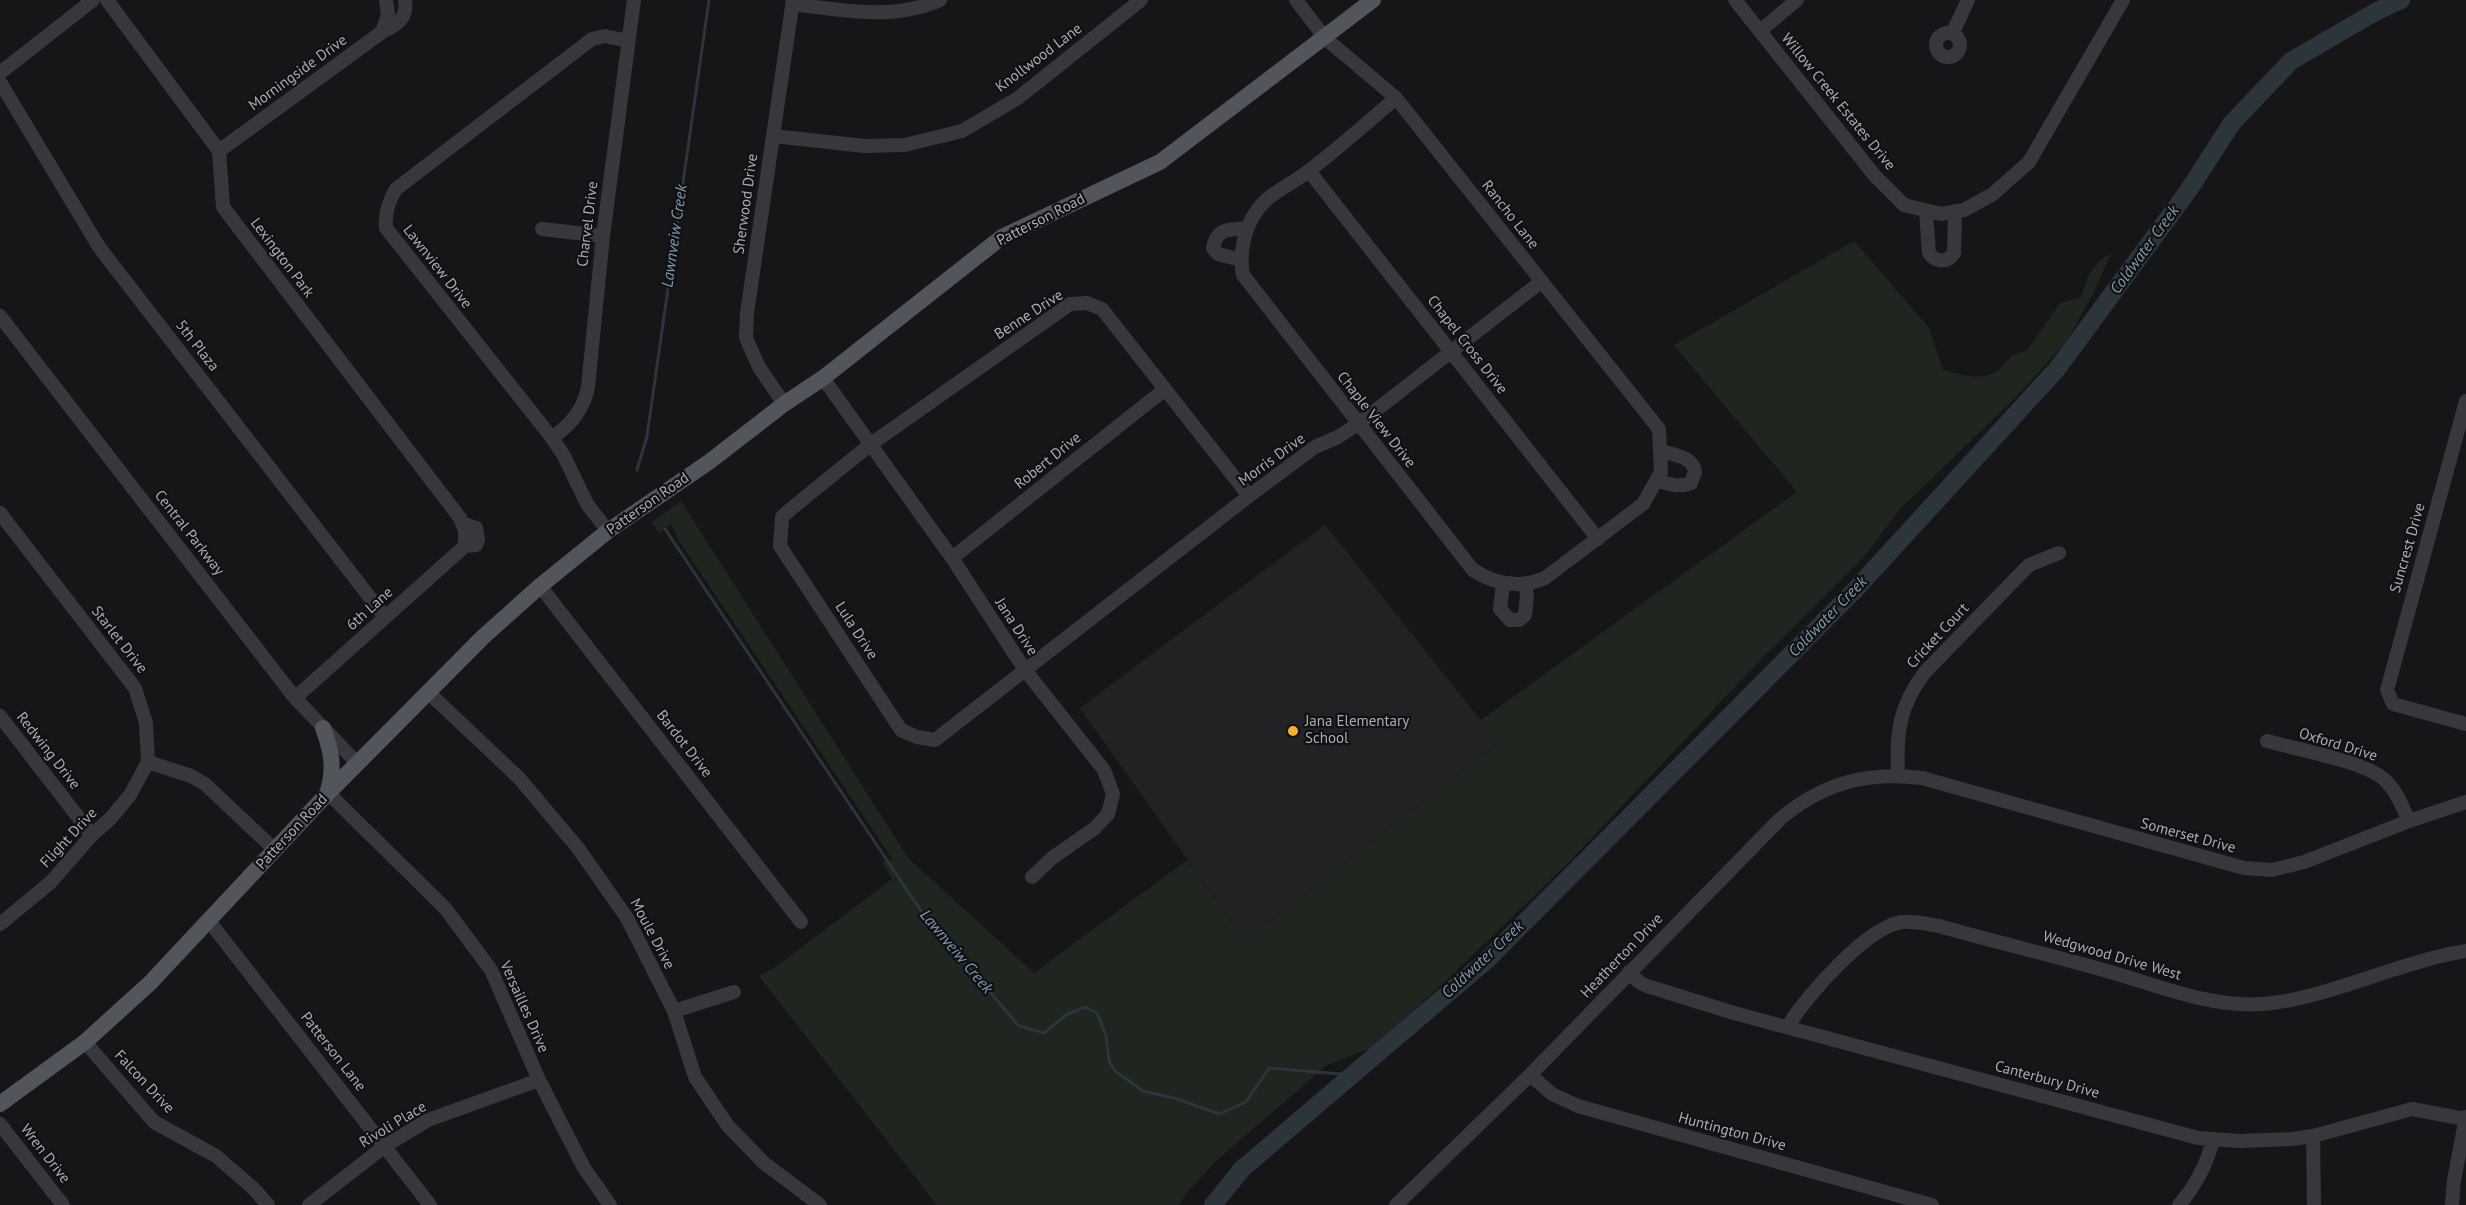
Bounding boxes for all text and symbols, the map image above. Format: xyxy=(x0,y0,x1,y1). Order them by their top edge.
street label: Knollwood Lane xyxy=(992,20,1086,96)
street label: Willow Creek Estates Drive xyxy=(1777,30,1899,174)
street label: Morningside Drive xyxy=(245,31,351,115)
street label: Sherwood Drive xyxy=(730,152,762,256)
street label: Rancho Lane xyxy=(1478,177,1542,253)
street label: Charvel Drive xyxy=(574,180,602,268)
water label: Lawnveiw Creek xyxy=(658,183,692,289)
street label: Patterson Road xyxy=(994,190,1088,250)
water label: Coldwater Creek xyxy=(2106,202,2184,298)
street label: Lexington Park xyxy=(246,215,318,301)
street label: Lawnview Drive xyxy=(399,221,475,313)
street label: Benne Drive xyxy=(991,286,1067,344)
street label: Chapel Cross Drive xyxy=(1423,292,1511,398)
street label: 5th Plaza xyxy=(171,317,223,375)
street label: Chaple View Drive xyxy=(1333,368,1419,472)
street label: Robert Drive xyxy=(1011,429,1085,493)
street label: Morris Drive xyxy=(1235,430,1309,490)
street label: Patterson Road xyxy=(603,469,693,539)
street label: Central Parkway xyxy=(150,487,228,579)
street label: Suncrest Drive xyxy=(2387,501,2429,595)
water label: Coldwater Creek xyxy=(1785,573,1871,661)
street label: 6th Lane xyxy=(343,584,397,634)
street label: Jana Drive xyxy=(991,595,1041,659)
street label: Lula Drive xyxy=(831,599,881,663)
street label: Cricket Court xyxy=(1903,600,1973,672)
street label: Starlet Drive xyxy=(87,603,151,677)
street label: Bardot Drive xyxy=(652,707,716,781)
street label: Redwing Drive xyxy=(12,709,84,793)
place label: Jana Elementary School xyxy=(1305,713,1409,748)
marker: Jana Elementary School xyxy=(1286,724,1300,738)
street label: Oxford Drive xyxy=(2297,725,2379,765)
street label: Patterson Road xyxy=(253,791,331,873)
street label: Flight Drive xyxy=(37,804,101,872)
street label: Somerset Drive xyxy=(2139,815,2237,857)
street label: Moule Drive xyxy=(626,896,678,972)
water label: Lawnveiw Creek xyxy=(915,906,997,998)
street label: Heatherton Drive xyxy=(1577,910,1667,1002)
water label: Coldwater Creek xyxy=(1438,917,1528,1003)
street label: Wedgwood Drive West xyxy=(2041,928,2183,984)
street label: Versailles Drive xyxy=(496,958,552,1056)
street label: Patterson Lane xyxy=(297,1009,369,1095)
street label: Falcon Drive xyxy=(110,1047,178,1117)
street label: Canterbury Drive xyxy=(1993,1057,2101,1103)
street label: Rivoli Place xyxy=(356,1098,430,1152)
street label: Huntington Drive xyxy=(1676,1109,1788,1155)
street label: Wren Drive xyxy=(16,1121,74,1187)

